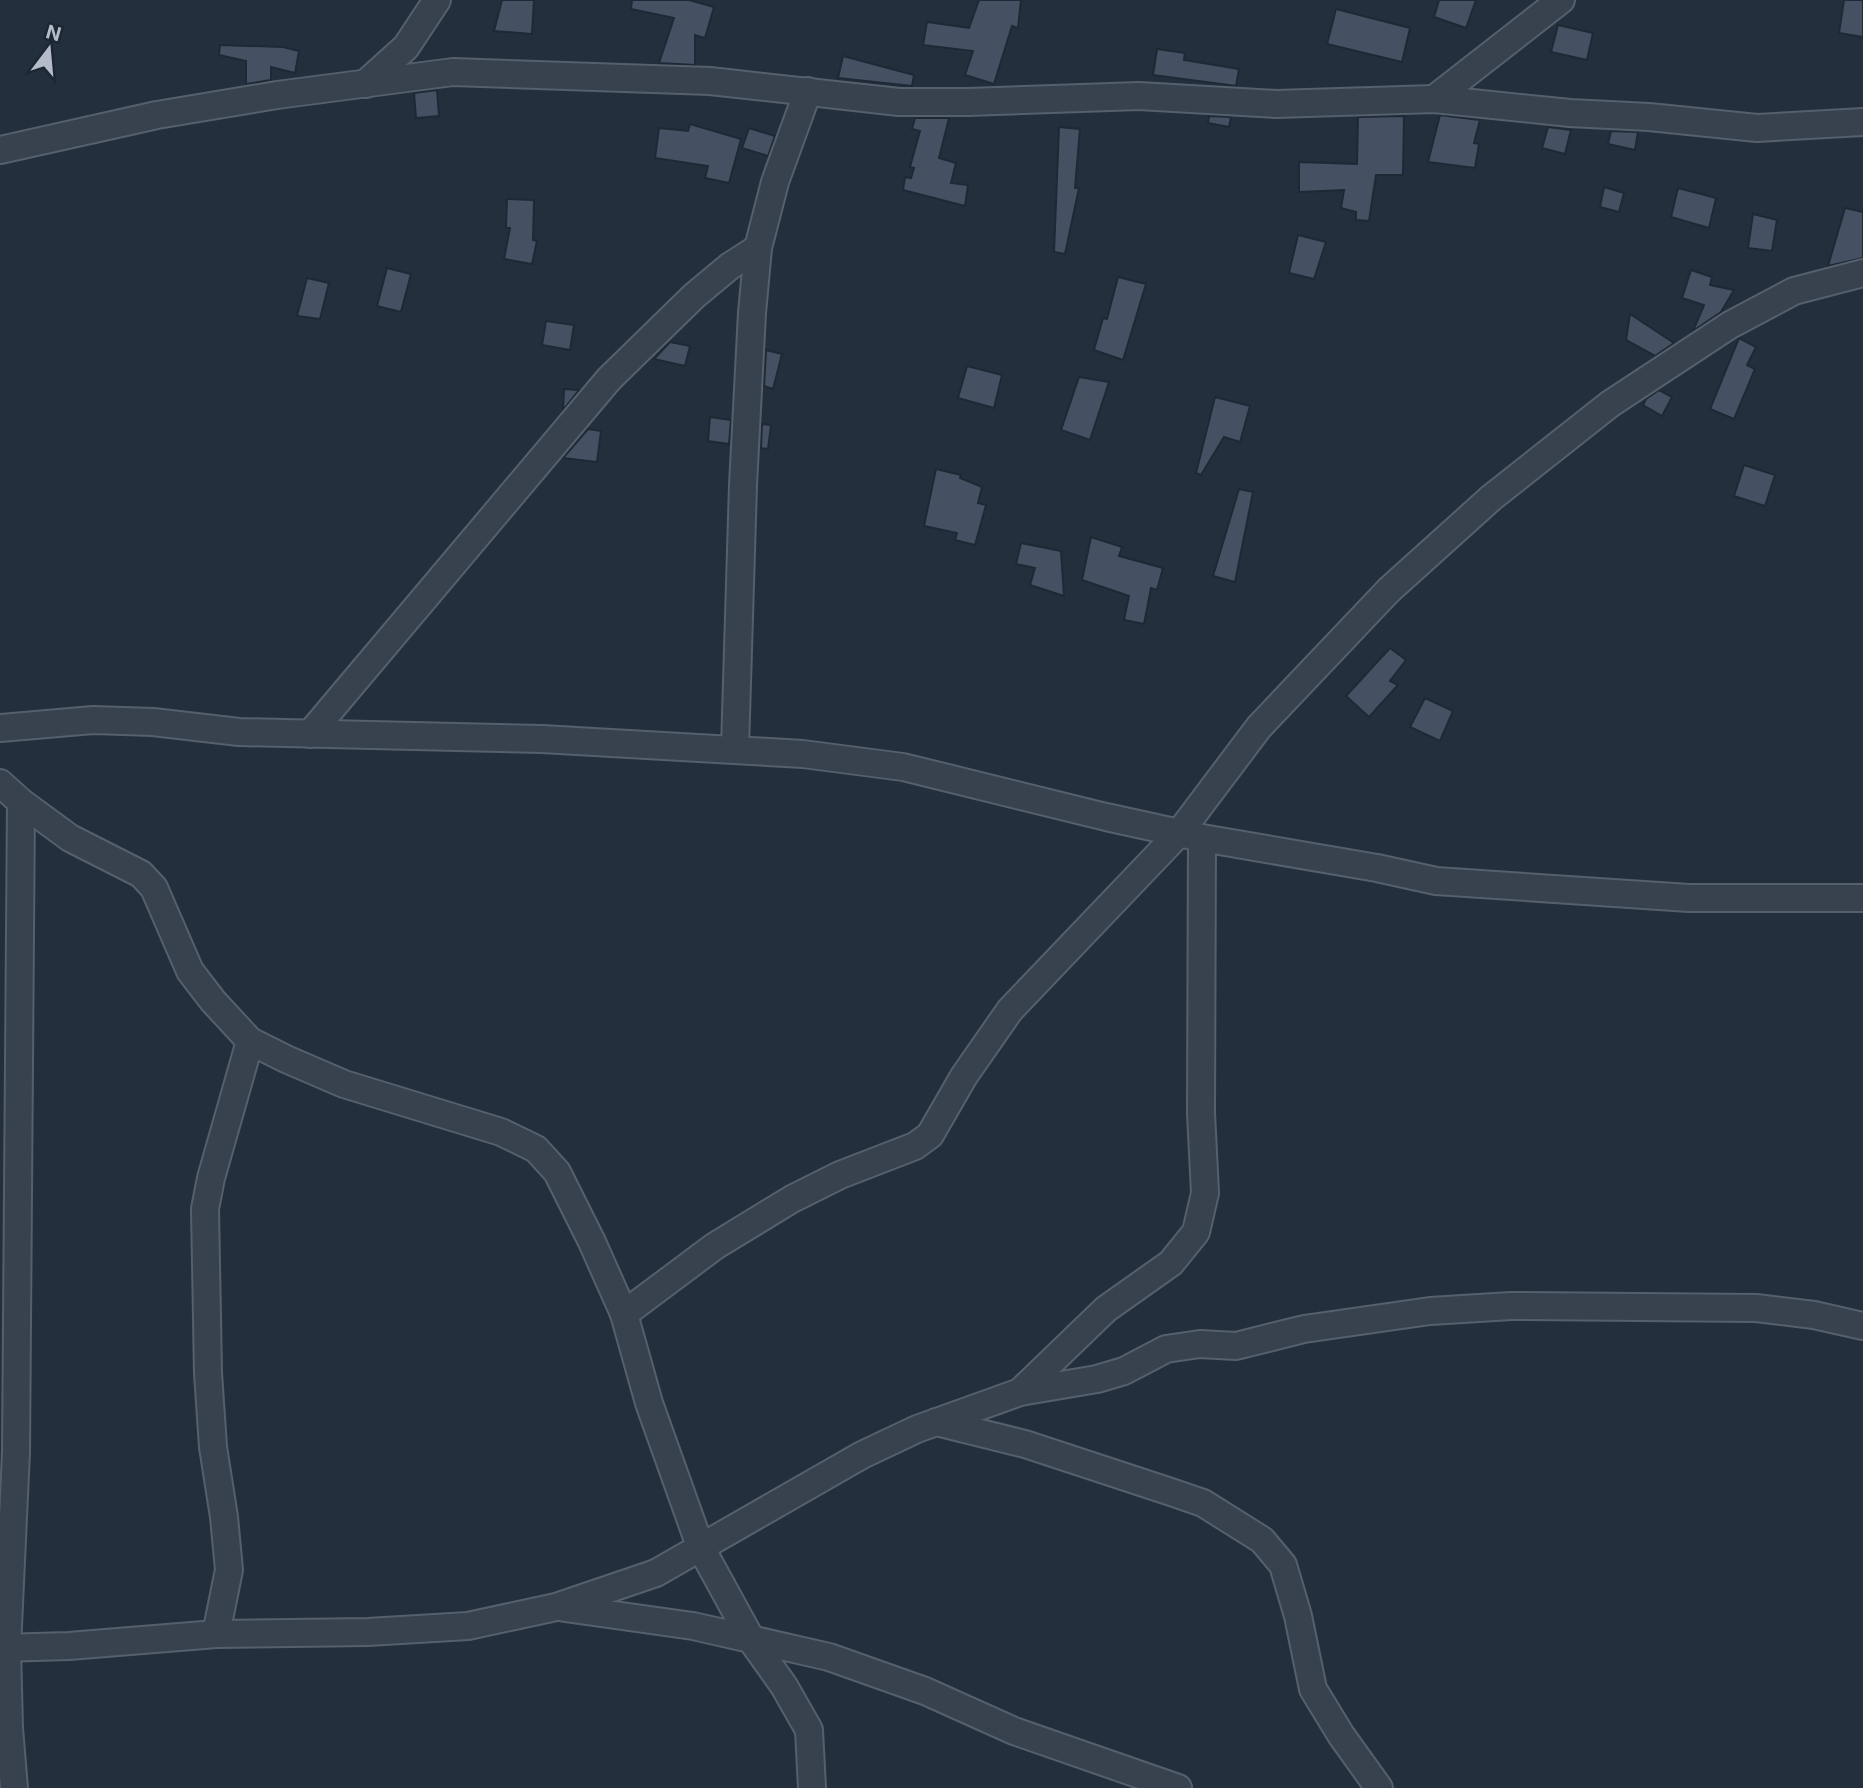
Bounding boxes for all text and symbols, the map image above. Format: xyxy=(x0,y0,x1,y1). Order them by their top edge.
north arrow xyxy=(14,14,84,84)
text: N xyxy=(43,20,64,46)

